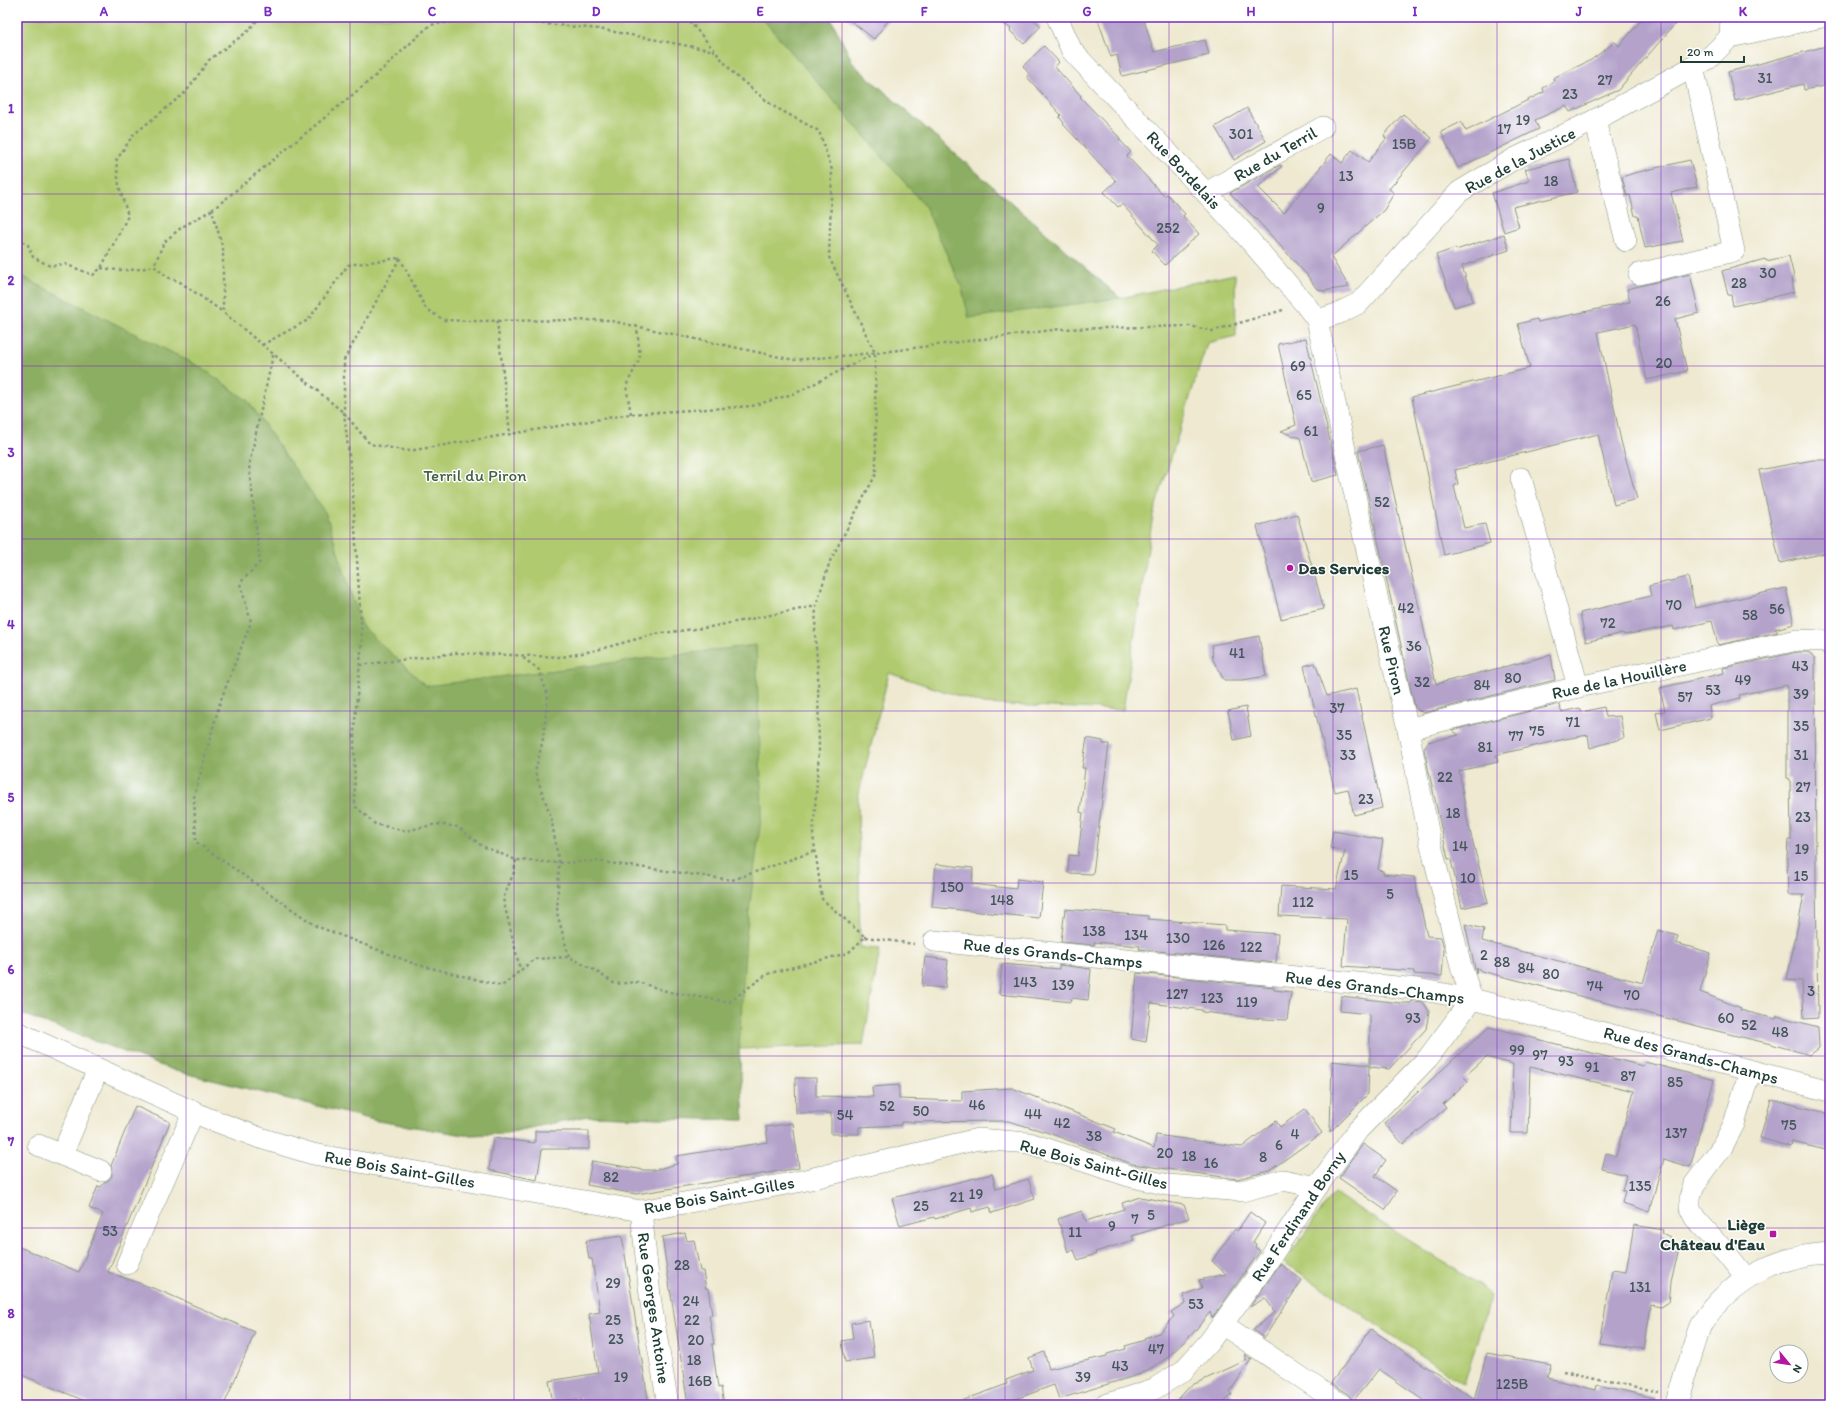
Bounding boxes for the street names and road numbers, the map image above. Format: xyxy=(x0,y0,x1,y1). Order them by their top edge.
street label: Rue du Terril xyxy=(1230,122,1320,186)
street label: Rue de la Justice xyxy=(1461,122,1579,198)
street label: Rue Bordelais xyxy=(1143,127,1225,213)
street label: Rue Piron xyxy=(1374,624,1410,696)
street label: Rue de la Houillère xyxy=(1550,655,1688,703)
street label: Rue des Grands-Champs xyxy=(962,934,1144,972)
street label: Rue des Grands-Champs xyxy=(1284,966,1466,1008)
street label: Rue des Grands-Champs xyxy=(1601,1022,1781,1088)
street label: Rue Bois Saint-Gilles xyxy=(1018,1135,1170,1193)
street label: Rue Bois Saint-Gilles xyxy=(323,1146,477,1192)
street label: Rue Ferdinand Borny xyxy=(1247,1147,1349,1285)
street label: Rue Bois Saint-Gilles xyxy=(642,1172,796,1218)
street label: Rue Georges Antoine xyxy=(633,1231,675,1385)

